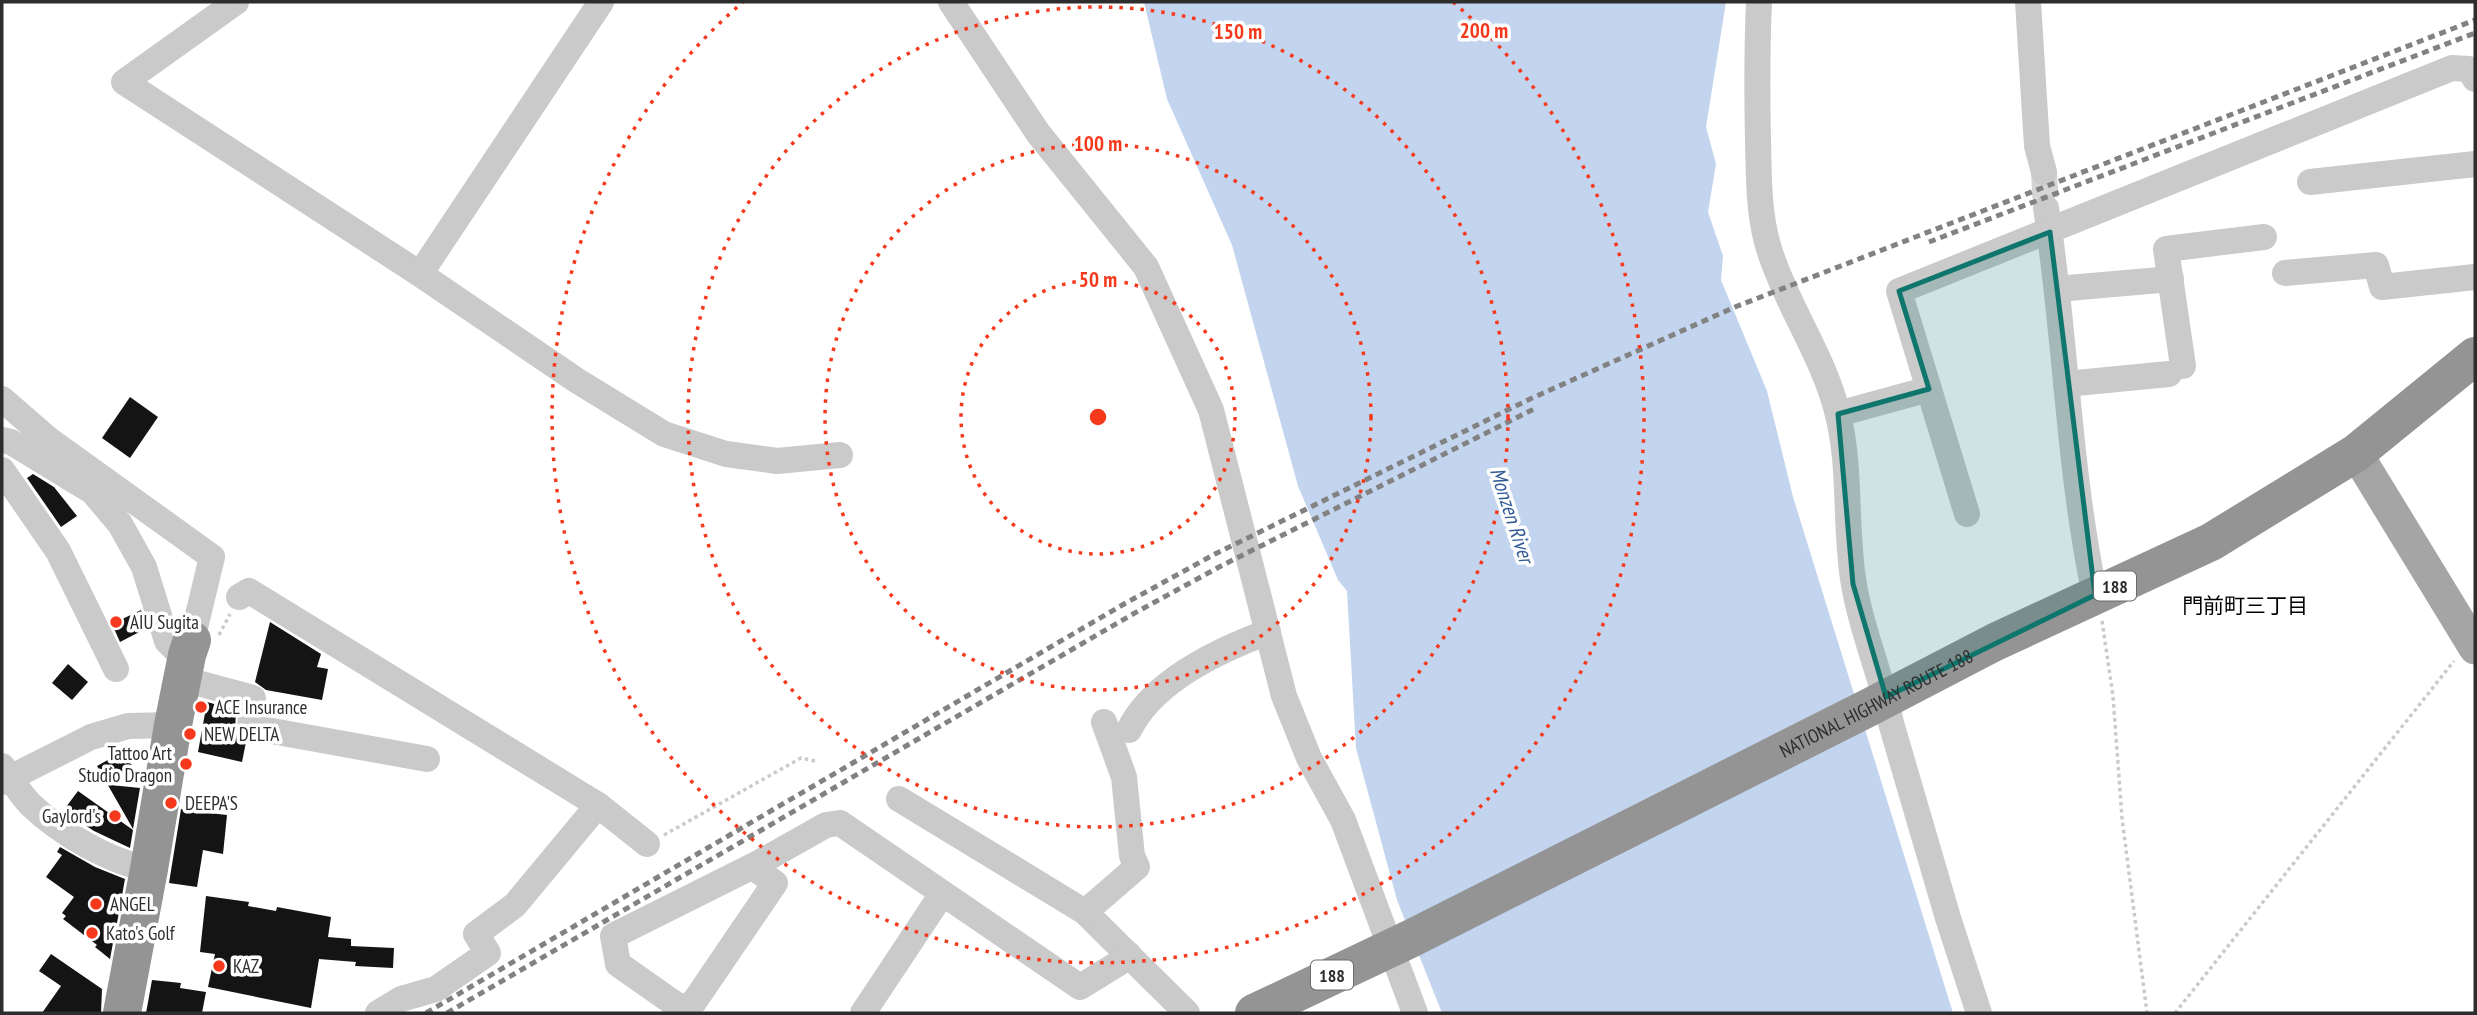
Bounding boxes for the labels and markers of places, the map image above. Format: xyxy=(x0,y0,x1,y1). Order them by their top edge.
centre of rings xyxy=(1086,405,1110,429)
place label: AIU Sugita xyxy=(130,610,199,634)
marker: AIU Sugita xyxy=(108,614,124,630)
place label: ACE Insurance xyxy=(215,695,307,719)
marker: ACE Insurance xyxy=(193,699,209,715)
place label: NEW DELTA xyxy=(204,722,279,746)
marker: NEW DELTA xyxy=(182,726,198,742)
place label: Tattoo Art Studio Dragon xyxy=(78,741,173,787)
marker: Tattoo Art Studio Dragon xyxy=(178,756,194,772)
place label: DEEPA'S xyxy=(185,791,238,815)
marker: DEEPA'S xyxy=(163,795,179,811)
place label: Gaylord's xyxy=(42,804,101,828)
marker: Gaylord's xyxy=(107,808,123,824)
place label: ANGEL xyxy=(110,892,155,916)
marker: ANGEL xyxy=(88,896,104,912)
place label: Kato's Golf xyxy=(106,921,176,945)
marker: Kato's Golf xyxy=(84,925,100,941)
place label: KAZ xyxy=(233,954,259,978)
marker: KAZ xyxy=(211,958,227,974)

